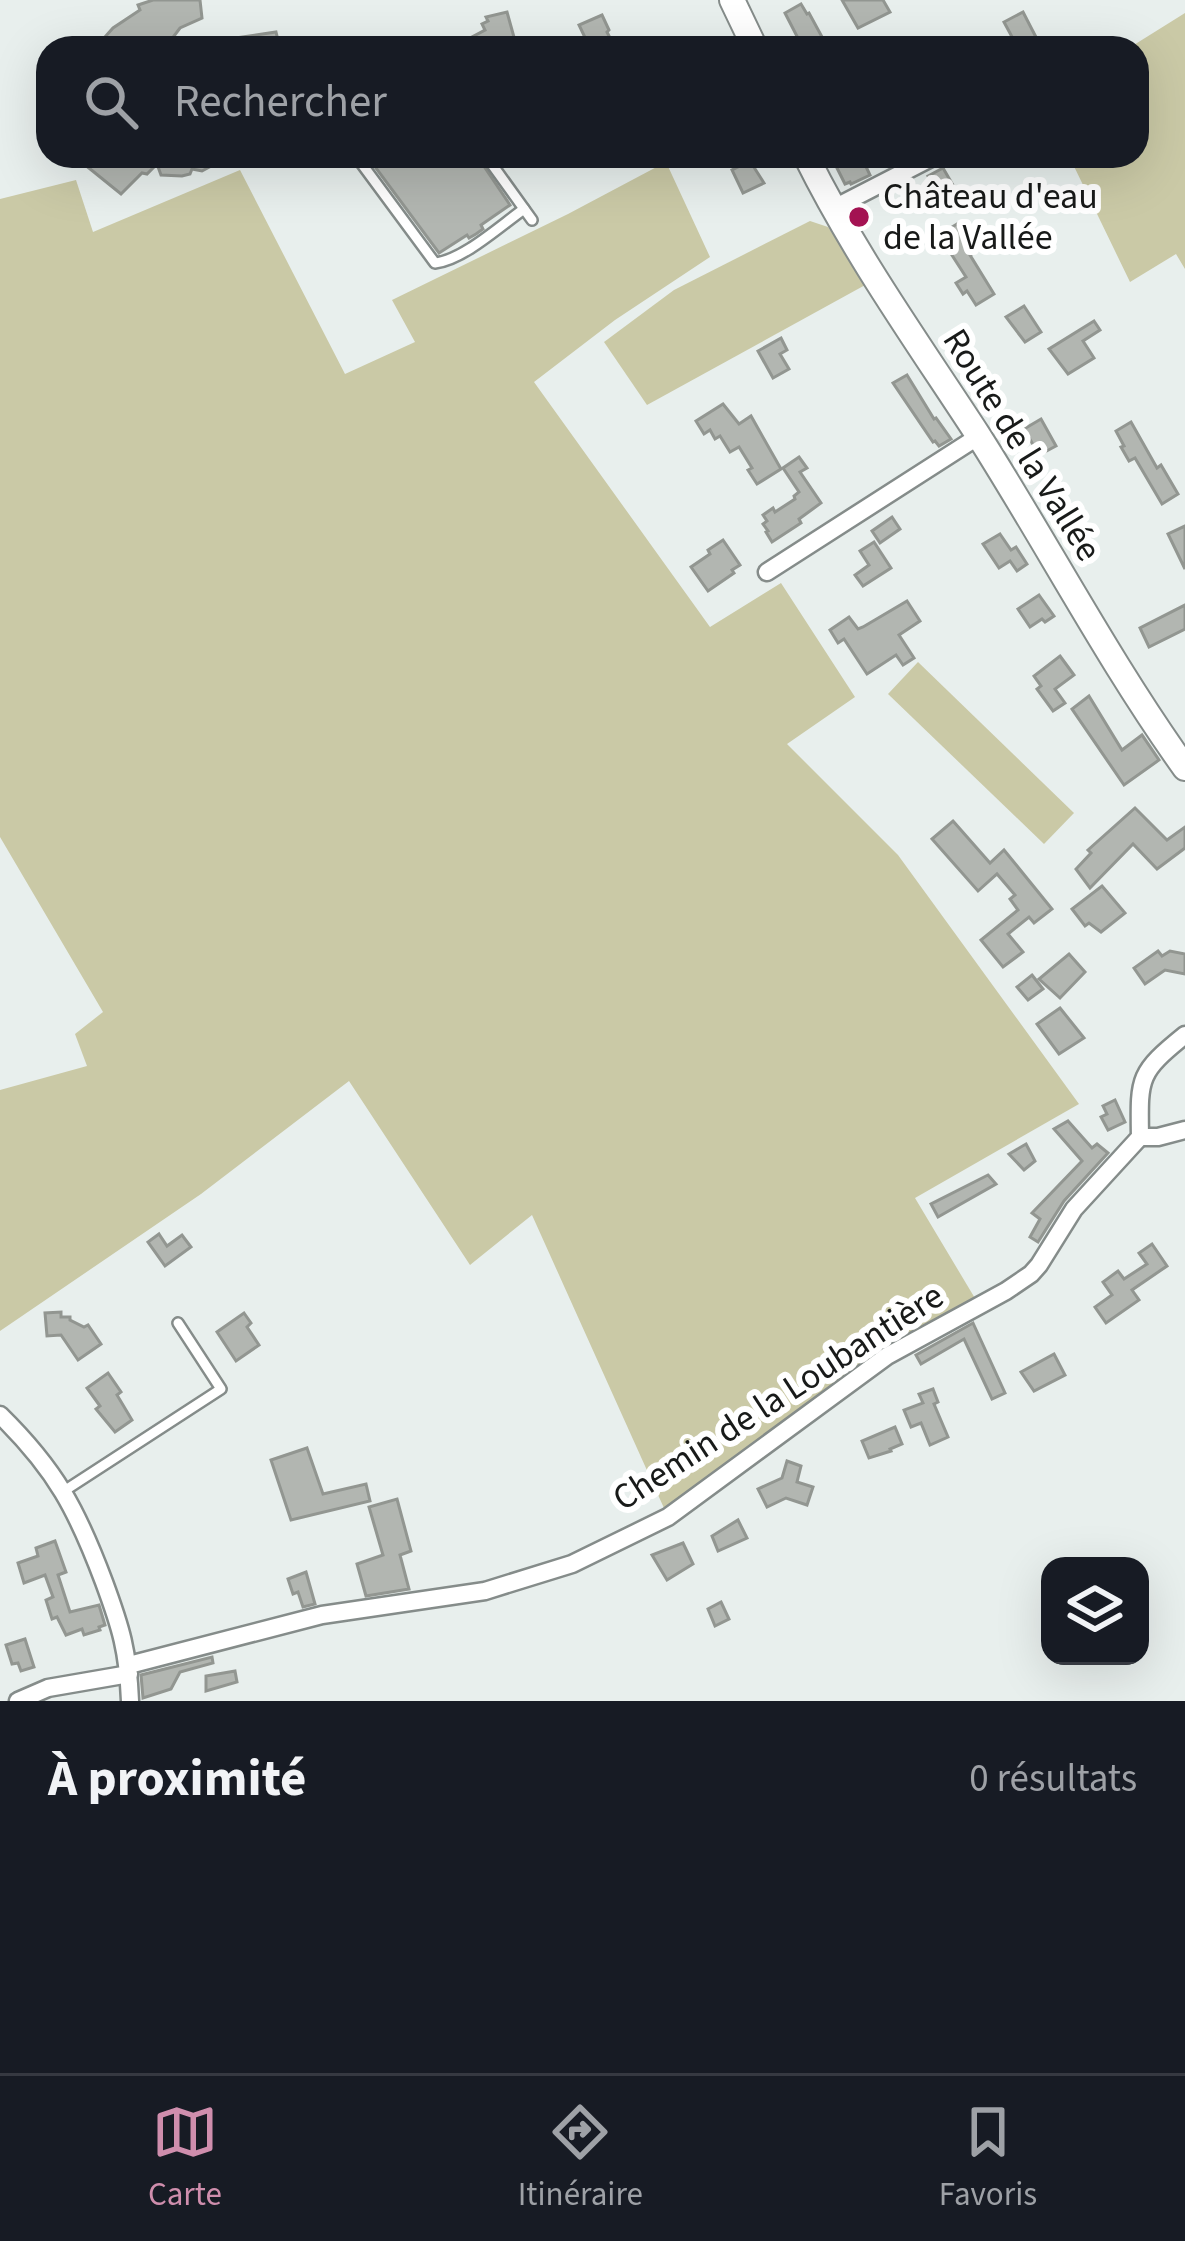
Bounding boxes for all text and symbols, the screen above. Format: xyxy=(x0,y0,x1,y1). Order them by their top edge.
search box xyxy=(36,36,1149,168)
icon: search xyxy=(78,69,144,135)
text: Rechercher xyxy=(174,70,387,134)
place label: Château d'eau de la Vallée xyxy=(883,171,1098,263)
marker: Château d'eau de la Vallée xyxy=(846,204,872,230)
street label: Route de la Vallée xyxy=(930,319,1114,571)
street label: Chemin de la Loubantière xyxy=(602,1271,954,1523)
map controls xyxy=(1041,1557,1149,1665)
button: layers xyxy=(1041,1557,1149,1665)
text: À proximité xyxy=(48,1743,306,1815)
text: 0 résultats xyxy=(969,1751,1137,1807)
tab: Carte xyxy=(148,2099,222,2218)
tab: Itinéraire xyxy=(518,2099,643,2218)
tab: Favoris xyxy=(939,2099,1037,2218)

